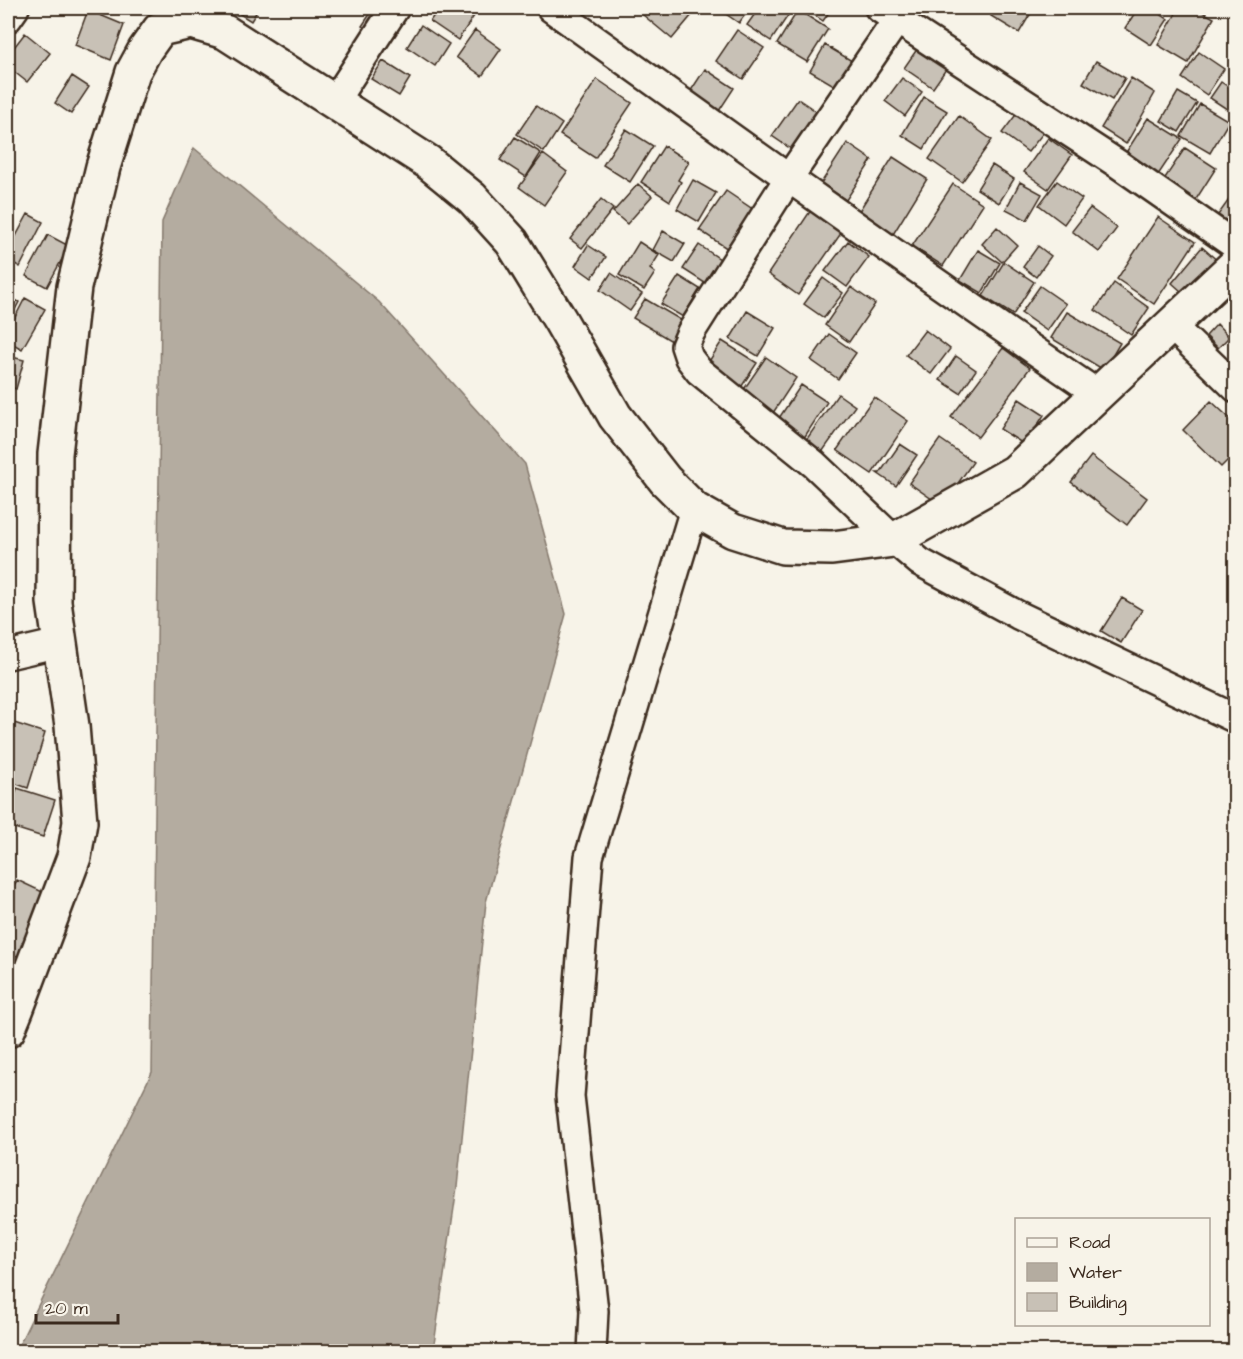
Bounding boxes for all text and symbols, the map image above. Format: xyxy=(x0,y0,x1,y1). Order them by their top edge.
legend xyxy=(1015,1218,1210,1326)
text: Road xyxy=(1069,1230,1110,1255)
text: Water xyxy=(1069,1260,1122,1285)
scale bar xyxy=(36,1287,118,1325)
text: Building xyxy=(1069,1290,1127,1316)
text: 20 m xyxy=(45,1296,88,1321)

